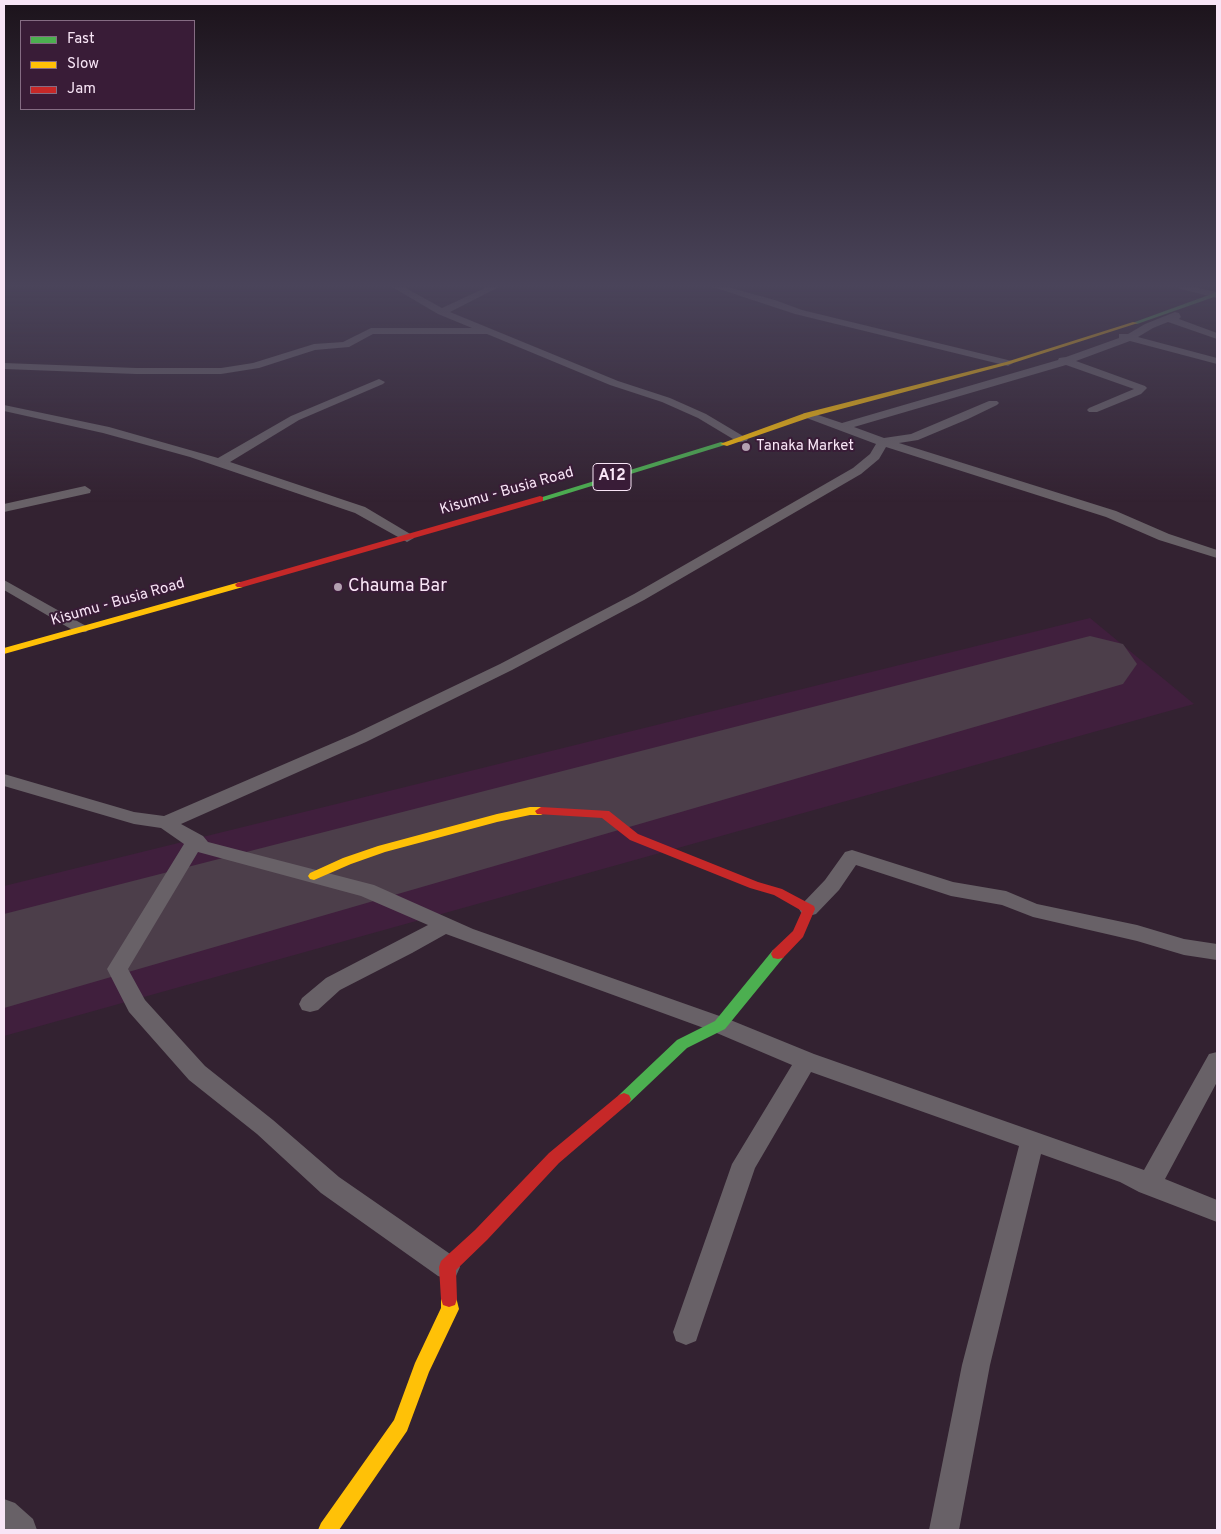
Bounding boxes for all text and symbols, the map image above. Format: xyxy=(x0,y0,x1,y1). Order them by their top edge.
legend xyxy=(20,20,195,110)
text: Fast xyxy=(67,30,95,49)
text: Slow xyxy=(67,55,99,74)
text: Jam xyxy=(67,80,96,99)
place label: Tanaka Market xyxy=(756,438,854,456)
marker: Tanaka Market xyxy=(740,441,752,453)
street label: Kisumu - Busia Road xyxy=(438,464,576,520)
road number: A12 xyxy=(593,464,631,491)
street label: Kisumu - Busia Road xyxy=(49,575,187,631)
place label: Chauma Bar xyxy=(348,576,447,598)
marker: Chauma Bar xyxy=(332,581,344,593)

